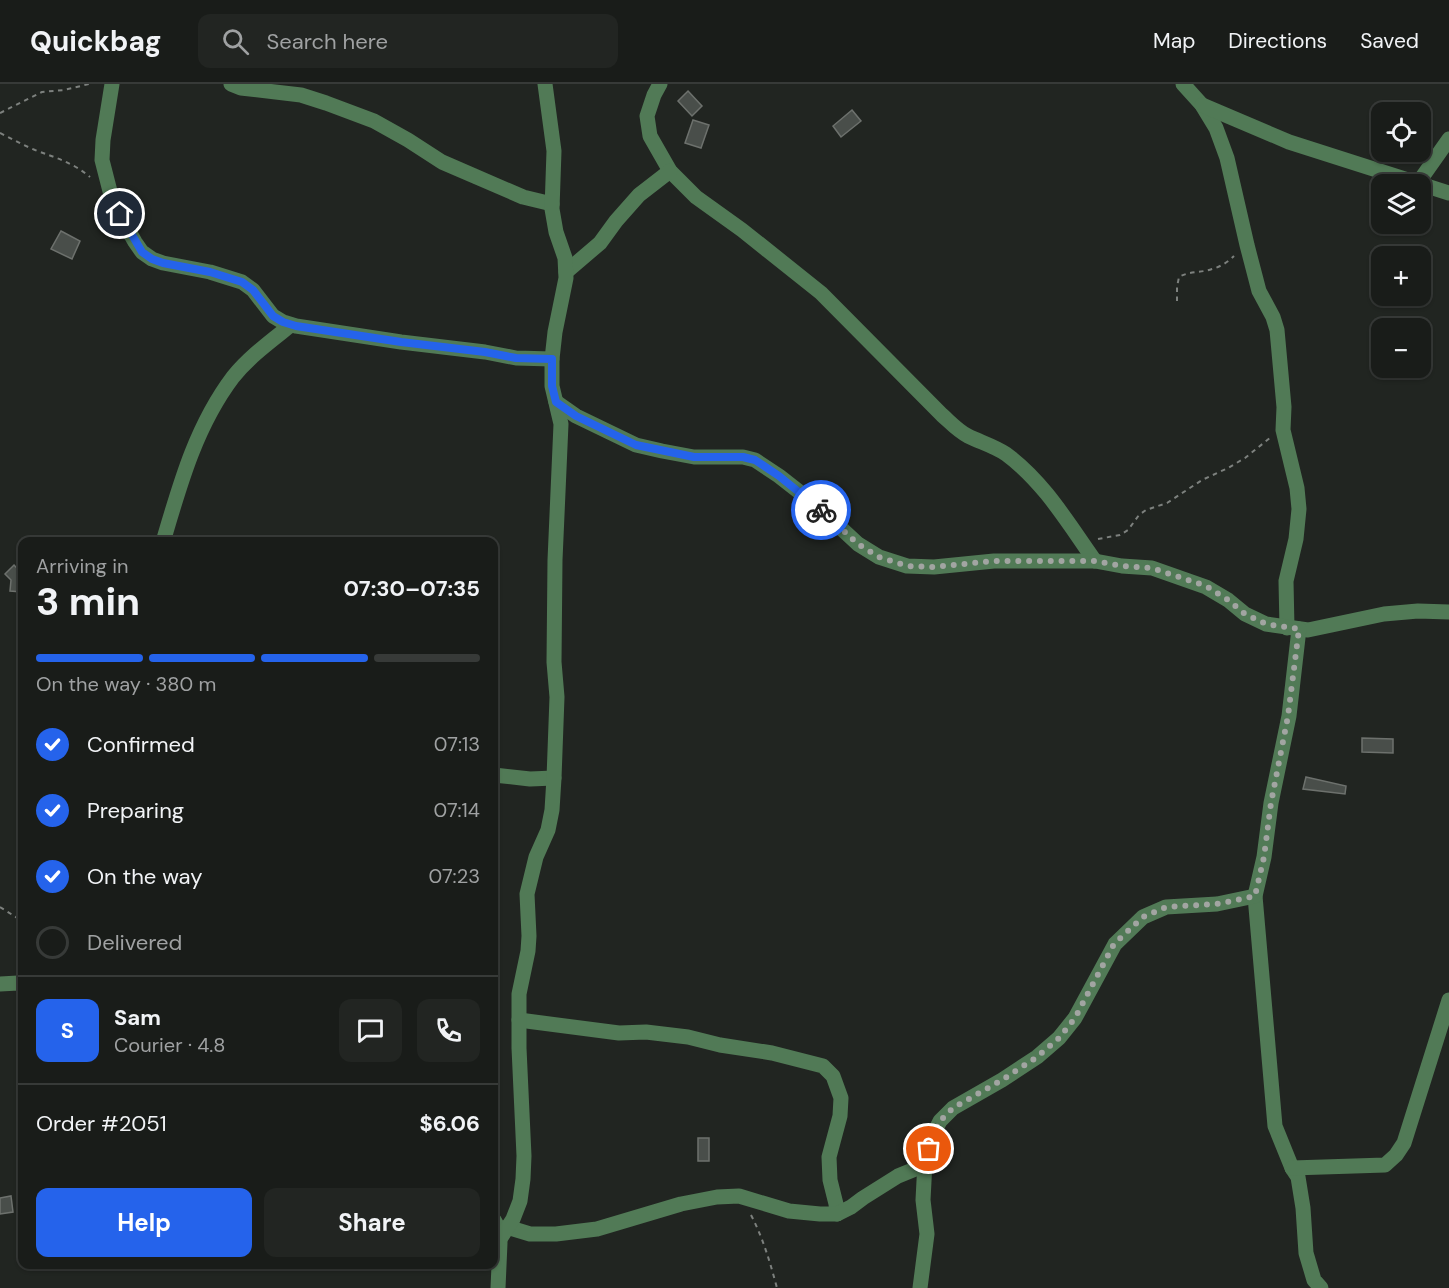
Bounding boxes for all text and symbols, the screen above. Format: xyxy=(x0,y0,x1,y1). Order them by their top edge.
search box xyxy=(198,14,618,68)
text: Quickbag xyxy=(30,23,162,60)
icon: search xyxy=(219,25,252,58)
text: Search here xyxy=(267,27,388,56)
text: Map xyxy=(1153,27,1195,55)
text: Directions xyxy=(1228,27,1327,55)
text: Saved xyxy=(1360,27,1419,55)
map controls xyxy=(1371,102,1431,378)
button: locate xyxy=(1371,102,1431,162)
button: layers xyxy=(1371,174,1431,234)
pin xyxy=(94,188,145,239)
icon: home xyxy=(103,197,136,230)
button: + xyxy=(1371,246,1431,306)
button: − xyxy=(1371,318,1431,378)
courier xyxy=(791,480,851,540)
icon: bike xyxy=(805,494,838,527)
text: Arriving in xyxy=(36,553,128,579)
text: 07:30–07:35 xyxy=(343,574,480,603)
text: 3 min xyxy=(36,576,140,627)
text: On the way · 380 m xyxy=(36,671,216,697)
icon: check xyxy=(36,728,69,761)
text: Confirmed xyxy=(87,730,195,759)
text: 07:13 xyxy=(434,731,480,757)
icon: check xyxy=(36,794,69,827)
text: Preparing xyxy=(87,796,184,825)
text: 07:14 xyxy=(434,797,480,823)
icon: check xyxy=(36,860,69,893)
text: On the way xyxy=(87,862,202,891)
text: 07:23 xyxy=(429,863,480,889)
text: Delivered xyxy=(87,928,182,957)
button: chat xyxy=(339,999,402,1062)
button: phone xyxy=(417,999,480,1062)
text: Sam xyxy=(114,1003,161,1032)
text: S xyxy=(61,1016,74,1045)
text: Courier · 4.8 xyxy=(114,1032,225,1058)
text: Order #2051 xyxy=(36,1109,167,1138)
text: $6.06 xyxy=(419,1109,480,1138)
pin xyxy=(903,1123,954,1174)
icon: bag xyxy=(912,1132,945,1165)
button: Help xyxy=(36,1188,252,1257)
button: Share xyxy=(264,1188,480,1257)

